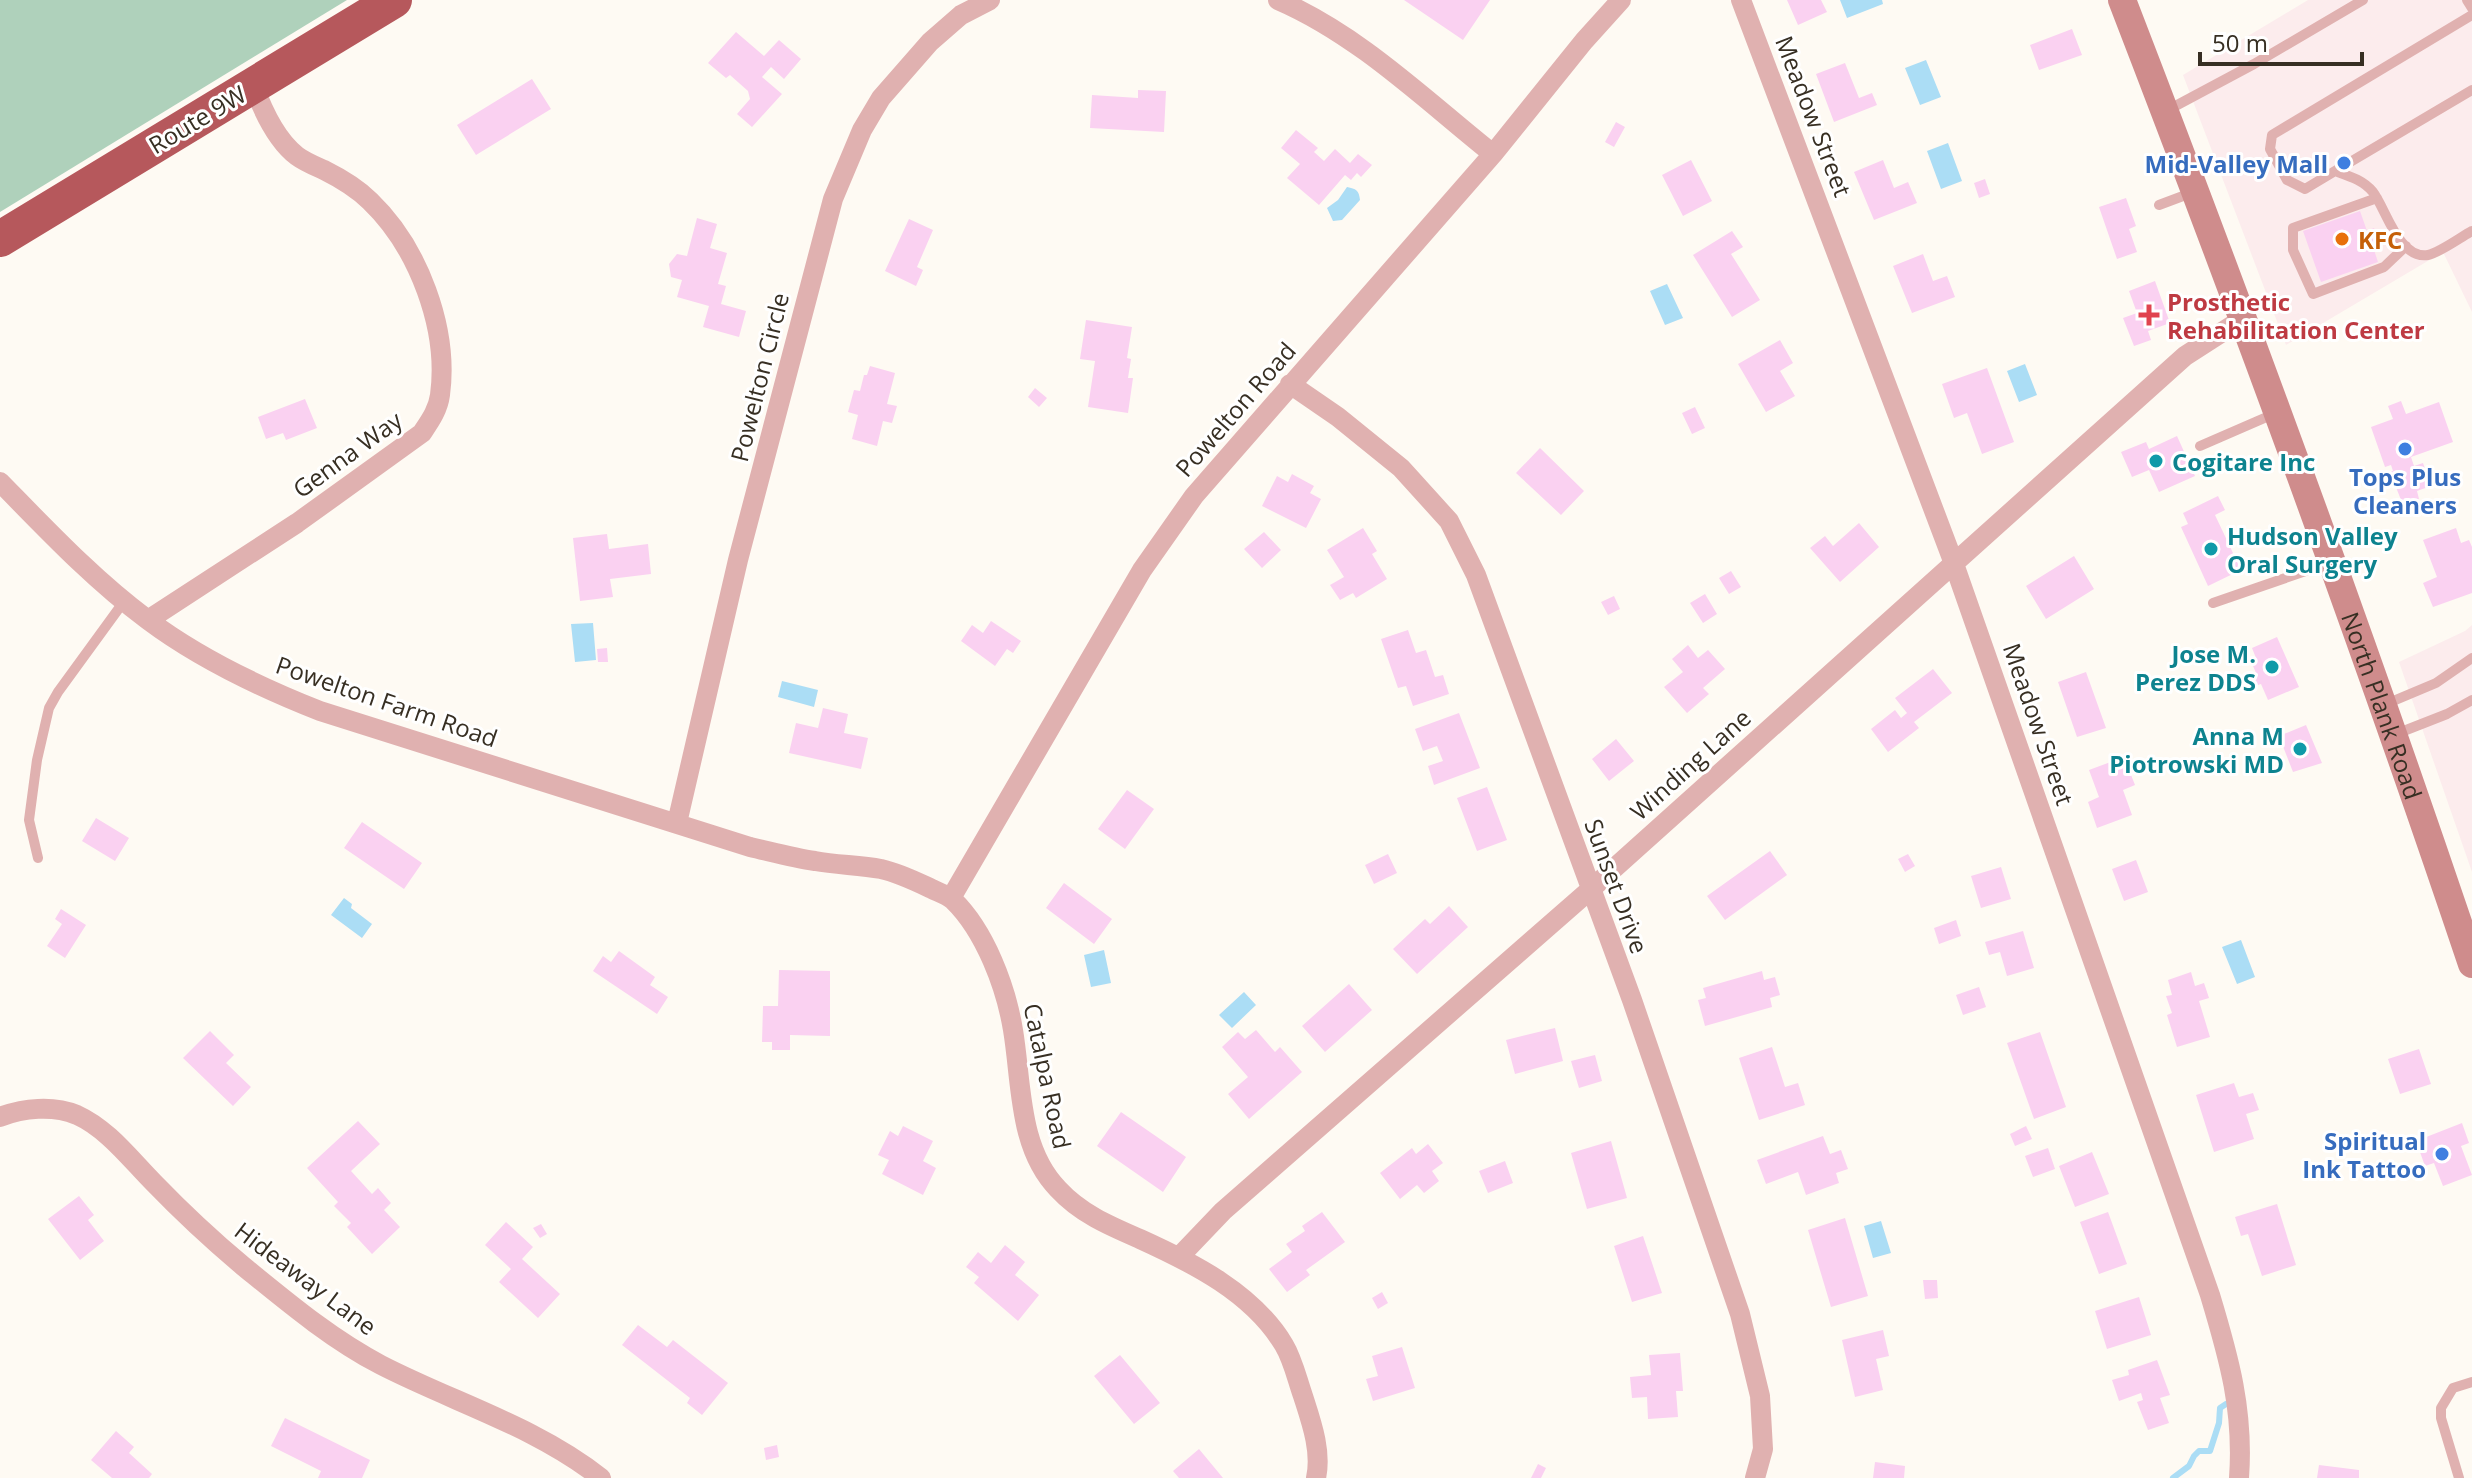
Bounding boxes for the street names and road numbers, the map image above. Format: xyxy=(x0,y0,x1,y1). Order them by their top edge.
street label: Meadow Street xyxy=(1768,31,1860,201)
street label: Route 9W xyxy=(142,77,252,161)
street label: Powelton Circle xyxy=(722,289,796,465)
street label: Powelton Road xyxy=(1167,335,1303,483)
street label: Genna Way xyxy=(286,403,409,505)
street label: North Plank Road xyxy=(2335,607,2431,803)
street label: Meadow Street xyxy=(1996,639,2082,809)
street label: Powelton Farm Road xyxy=(272,648,502,754)
street label: Winding Lane xyxy=(1623,701,1757,827)
street label: Sunset Drive xyxy=(1577,814,1657,958)
street label: Catalpa Road xyxy=(1016,1000,1080,1152)
street label: Hideaway Lane xyxy=(228,1214,384,1342)

